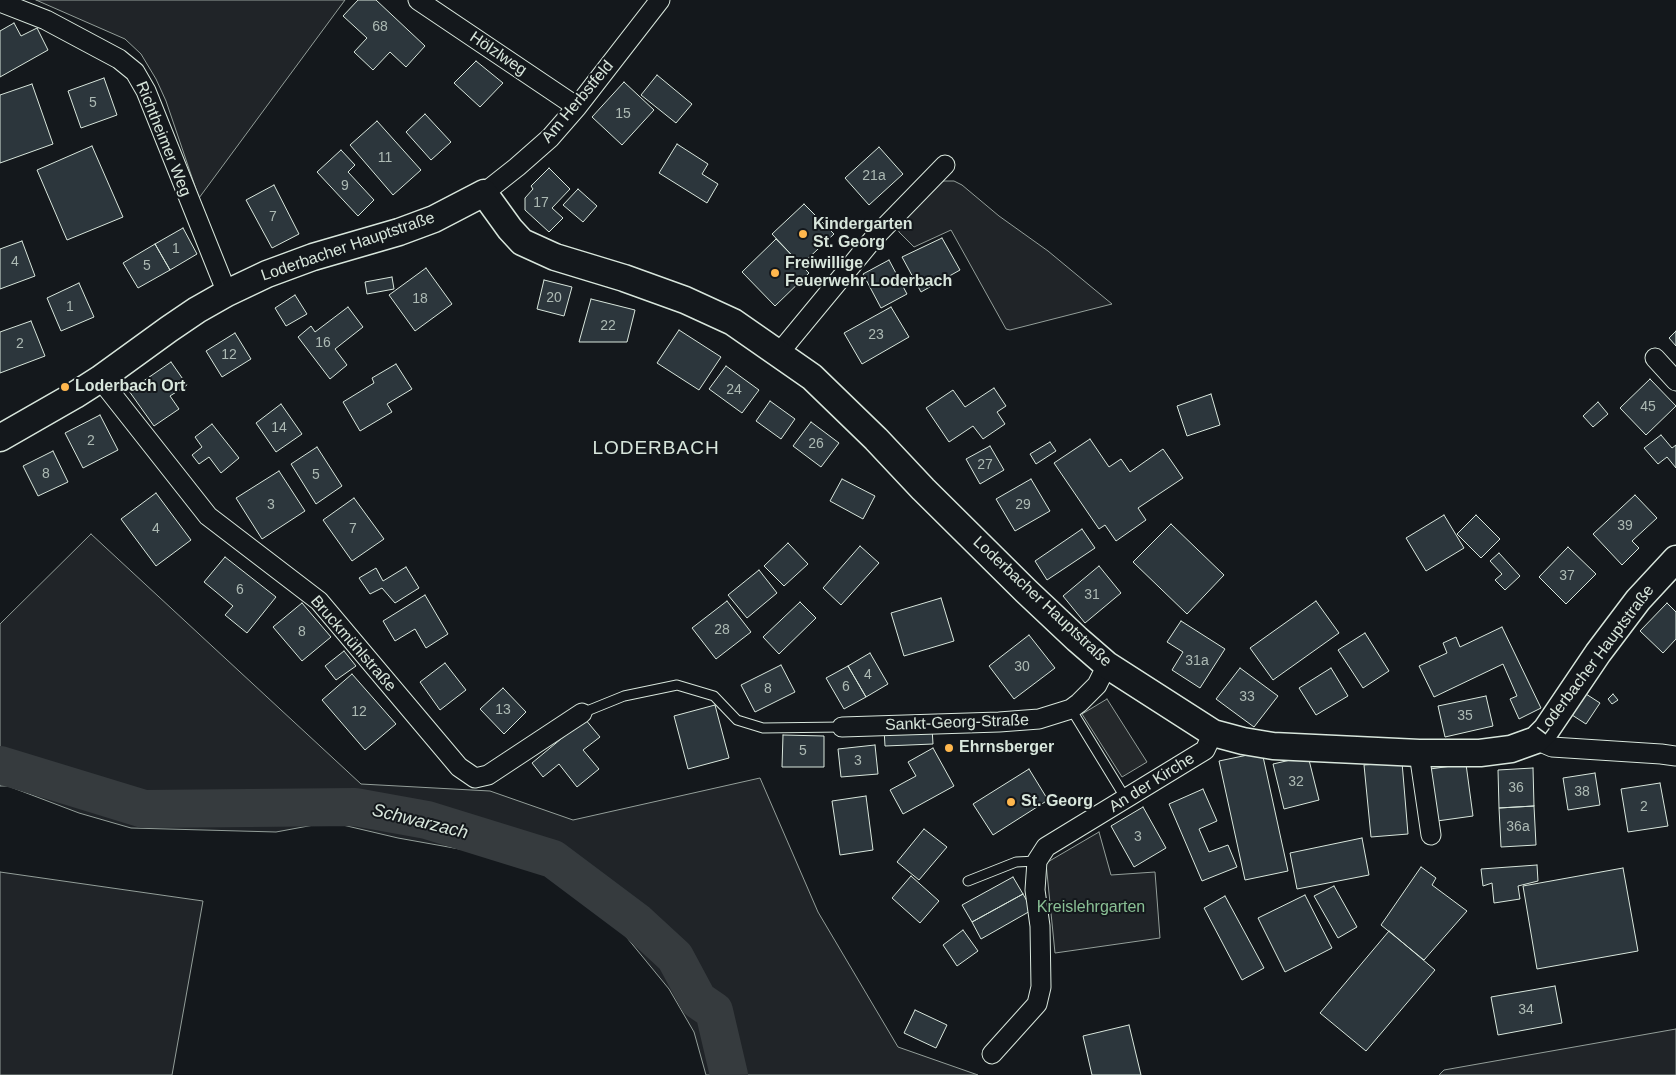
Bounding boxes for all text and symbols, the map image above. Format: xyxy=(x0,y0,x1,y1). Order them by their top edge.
house number: 68 xyxy=(372,19,388,35)
street label: Hölzlweg xyxy=(466,28,530,80)
street label: Am Herbstfeld xyxy=(538,57,618,147)
street label: Richtheimer Weg xyxy=(131,79,195,199)
house number: 5 xyxy=(89,95,97,111)
house number: 15 xyxy=(615,106,631,122)
house number: 11 xyxy=(378,150,392,166)
house number: 21a xyxy=(862,168,886,184)
house number: 9 xyxy=(341,178,349,194)
house number: 17 xyxy=(533,195,549,211)
street label: Loderbacher Hauptstraße xyxy=(259,208,437,286)
house number: 7 xyxy=(269,209,277,225)
place label: Kindergarten St. Georg xyxy=(813,215,913,253)
marker: Kindergarten St. Georg xyxy=(797,228,809,240)
house number: 1 xyxy=(172,241,180,257)
house number: 4 xyxy=(11,254,19,270)
place label: Freiwillige Feuerwehr Loderbach xyxy=(785,254,952,292)
house number: 5 xyxy=(143,258,151,274)
marker: Freiwillige Feuerwehr Loderbach xyxy=(769,267,781,279)
house number: 20 xyxy=(546,290,562,306)
house number: 18 xyxy=(412,291,428,307)
house number: 1 xyxy=(66,299,74,315)
house number: 22 xyxy=(600,318,616,334)
house number: 23 xyxy=(868,327,884,343)
house number: 16 xyxy=(315,335,331,351)
house number: 2 xyxy=(16,336,24,352)
house number: 12 xyxy=(221,347,237,363)
place label: Loderbach Ort xyxy=(75,377,185,397)
marker: Loderbach Ort xyxy=(59,381,71,393)
house number: 24 xyxy=(726,382,742,398)
house number: 45 xyxy=(1640,399,1656,415)
house number: 14 xyxy=(271,420,287,436)
house number: 2 xyxy=(87,433,95,449)
house number: 26 xyxy=(808,436,824,452)
district label: LODERBACH xyxy=(591,438,721,460)
house number: 27 xyxy=(977,457,993,473)
house number: 8 xyxy=(42,466,50,482)
house number: 5 xyxy=(312,467,320,483)
house number: 3 xyxy=(267,497,275,513)
house number: 29 xyxy=(1015,497,1031,513)
house number: 39 xyxy=(1617,518,1633,534)
house number: 4 xyxy=(152,521,160,537)
house number: 7 xyxy=(349,521,357,537)
street label: Loderbacher Hauptstraße xyxy=(969,533,1115,671)
house number: 37 xyxy=(1559,568,1575,584)
street label: Loderbacher Hauptstraße xyxy=(1533,581,1659,739)
house number: 6 xyxy=(236,582,244,598)
house number: 31 xyxy=(1084,587,1100,603)
street label: Bruckmühlstraße xyxy=(306,592,400,696)
house number: 28 xyxy=(714,622,730,638)
house number: 8 xyxy=(298,624,306,640)
house number: 31a xyxy=(1185,653,1209,669)
house number: 30 xyxy=(1014,659,1030,675)
house number: 4 xyxy=(864,667,872,683)
house number: 6 xyxy=(842,679,850,695)
house number: 8 xyxy=(764,681,772,697)
house number: 33 xyxy=(1239,689,1255,705)
house number: 13 xyxy=(495,702,511,718)
house number: 12 xyxy=(351,704,367,720)
house number: 35 xyxy=(1457,708,1473,724)
street label: Sankt-Georg-Straße xyxy=(885,711,1029,735)
place label: Ehrnsberger xyxy=(959,738,1054,758)
marker: Ehrnsberger xyxy=(943,742,955,754)
house number: 5 xyxy=(799,743,807,759)
street label: An der Kirche xyxy=(1106,749,1198,817)
house number: 3 xyxy=(854,753,862,769)
house number: 32 xyxy=(1288,774,1304,790)
house number: 36 xyxy=(1508,780,1524,796)
house number: 38 xyxy=(1574,784,1590,800)
place label: St. Georg xyxy=(1021,792,1093,812)
marker: St. Georg xyxy=(1005,796,1017,808)
house number: 2 xyxy=(1640,799,1648,815)
water label: Schwarzach xyxy=(370,800,470,844)
house number: 36a xyxy=(1506,819,1530,835)
house number: 3 xyxy=(1134,829,1142,845)
park label: Kreislehrgarten xyxy=(1037,898,1145,918)
house number: 34 xyxy=(1518,1002,1534,1018)

